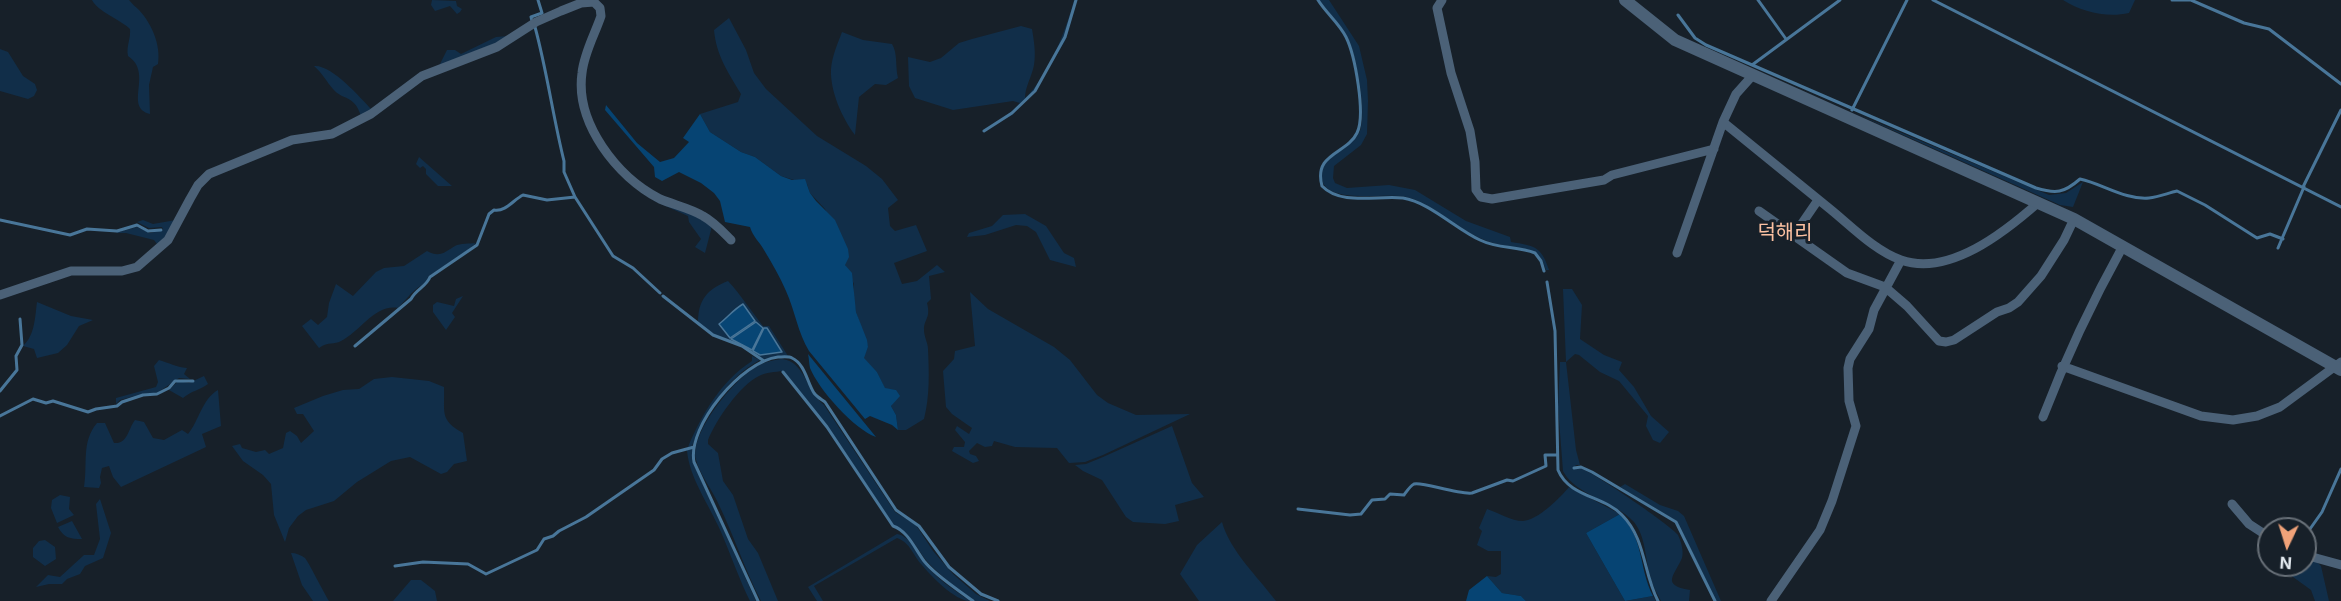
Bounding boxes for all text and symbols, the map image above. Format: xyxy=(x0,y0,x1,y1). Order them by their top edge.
district label: 덕해리 xyxy=(1757,221,1813,245)
north arrow xyxy=(2257,517,2317,577)
text: N xyxy=(2279,553,2293,573)

